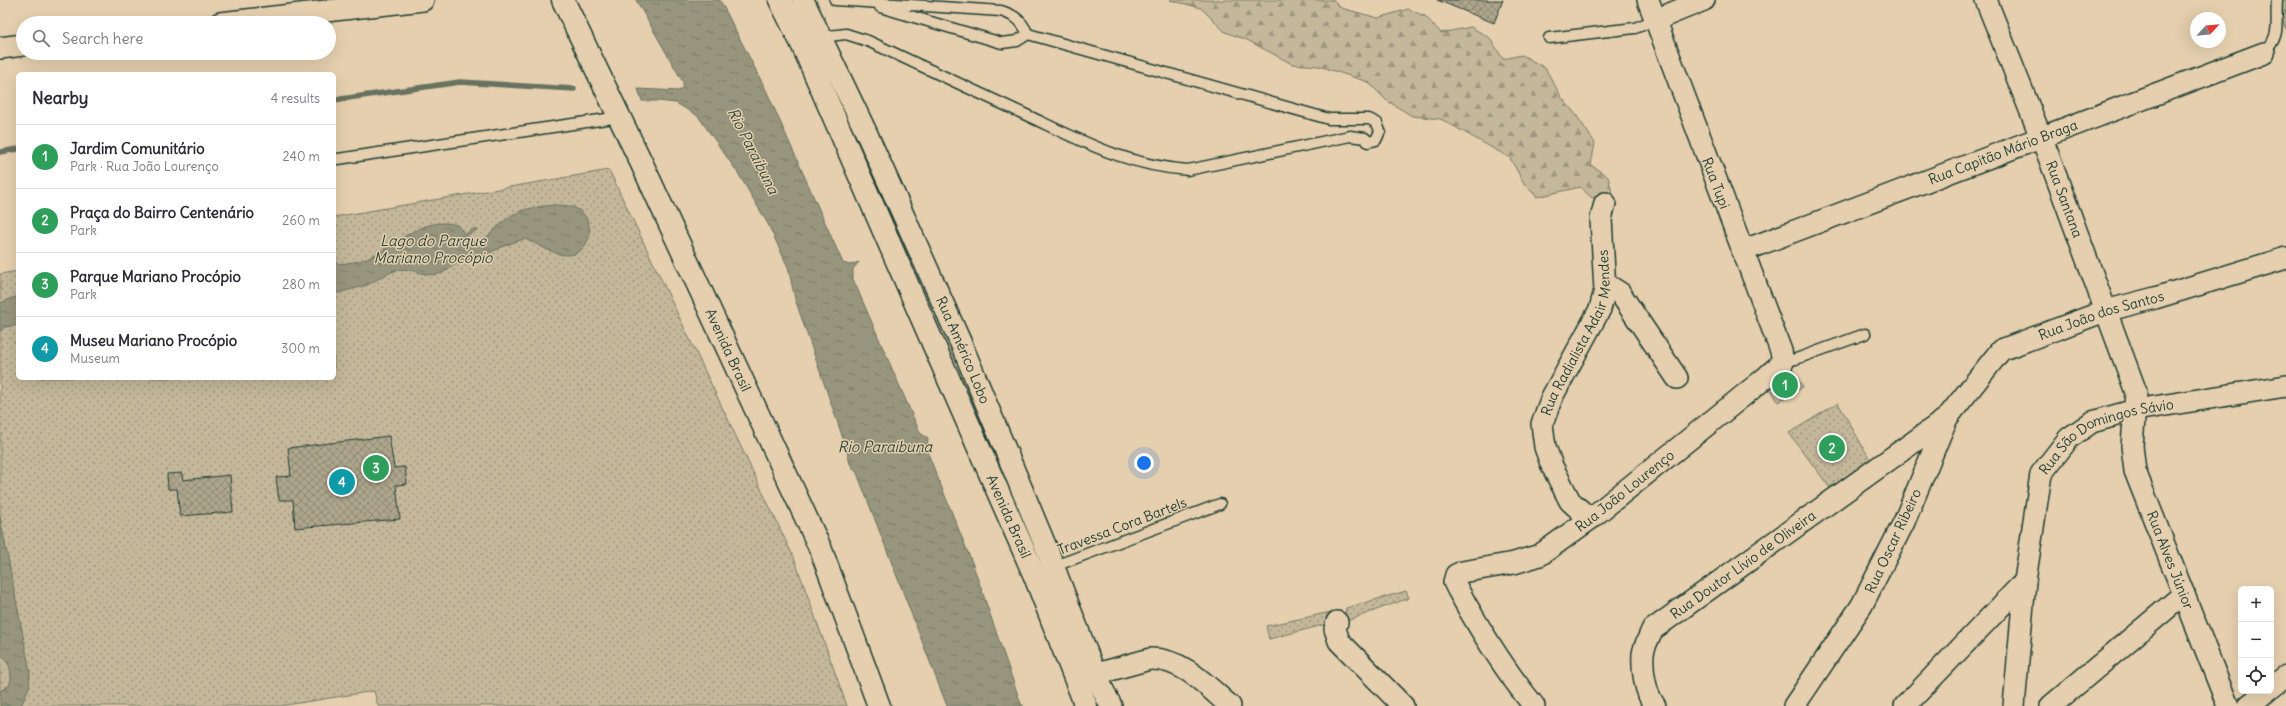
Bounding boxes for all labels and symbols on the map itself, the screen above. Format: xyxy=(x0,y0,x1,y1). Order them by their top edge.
north arrow xyxy=(2190,12,2226,48)
water label: Rio Paraibuna xyxy=(724,104,784,198)
street label: Rua Capitão Mário Braga xyxy=(1926,116,2080,189)
street label: Rua Tupi xyxy=(1698,155,1734,211)
street label: Rua Santana xyxy=(2042,158,2087,240)
water label: Lago do Parque Mariano Procópio xyxy=(373,231,494,267)
street label: Rua Radialista Adair Mendes xyxy=(1537,249,1614,418)
street label: Rua João dos Santos xyxy=(2036,287,2166,344)
street label: Rua Américo Lobo xyxy=(932,294,994,407)
street label: Avenida Brasil xyxy=(701,306,755,394)
pin: 1 xyxy=(1772,370,1798,400)
street label: Rua São Domingos Sávio xyxy=(2035,395,2175,478)
pin: 2 xyxy=(1819,433,1845,463)
water label: Rio Paraibuna xyxy=(838,437,934,456)
street label: Rua João Lourenço xyxy=(1572,446,1678,536)
pin: 3 xyxy=(363,453,389,483)
your location xyxy=(1134,453,1154,473)
pin: 4 xyxy=(329,467,355,497)
street label: Avenida Brasil xyxy=(983,472,1035,561)
street label: Rua Oscar Ribeiro xyxy=(1861,486,1925,596)
street label: Travessa Cora Bartels xyxy=(1055,493,1189,559)
street label: Rua Doutor Lívio de Oliveira xyxy=(1667,506,1819,623)
street label: Rua Alves Júnior xyxy=(2143,508,2198,612)

